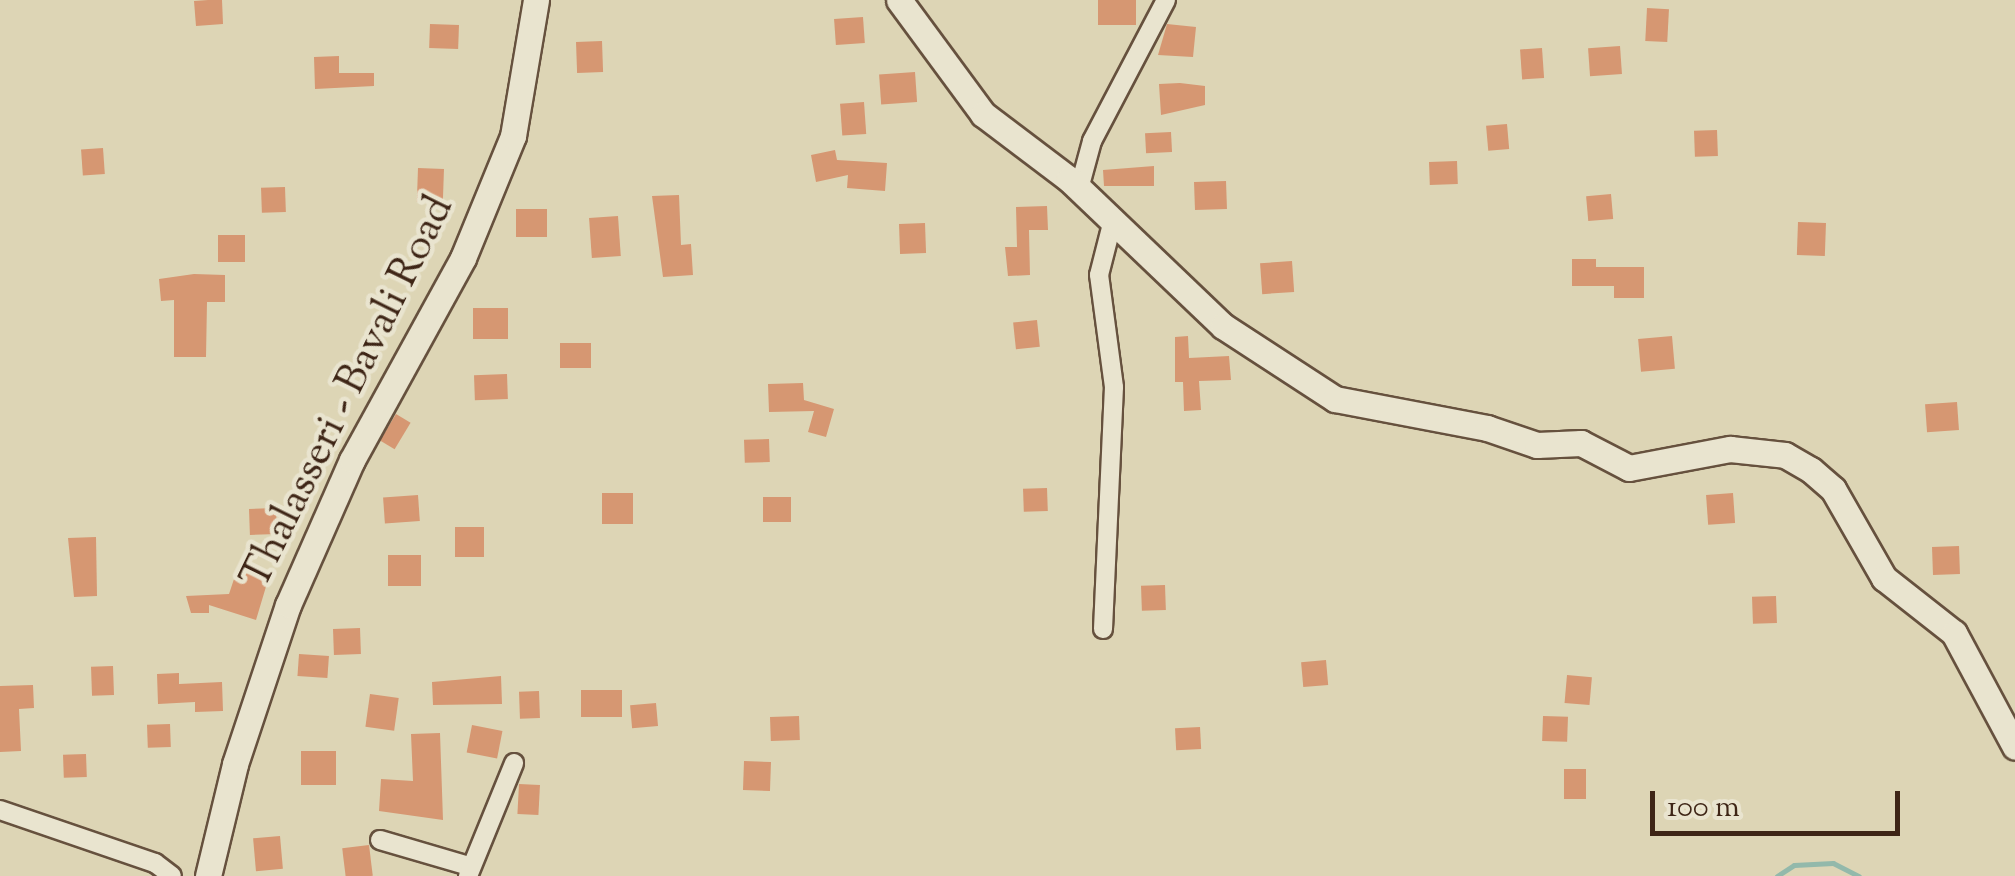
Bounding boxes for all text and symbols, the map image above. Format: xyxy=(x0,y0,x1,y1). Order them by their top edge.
street label: Thalasseri - Bavali Road xyxy=(232,188,466,598)
scale bar xyxy=(1655,771,1905,833)
text: 100 m xyxy=(1667,787,1740,830)

